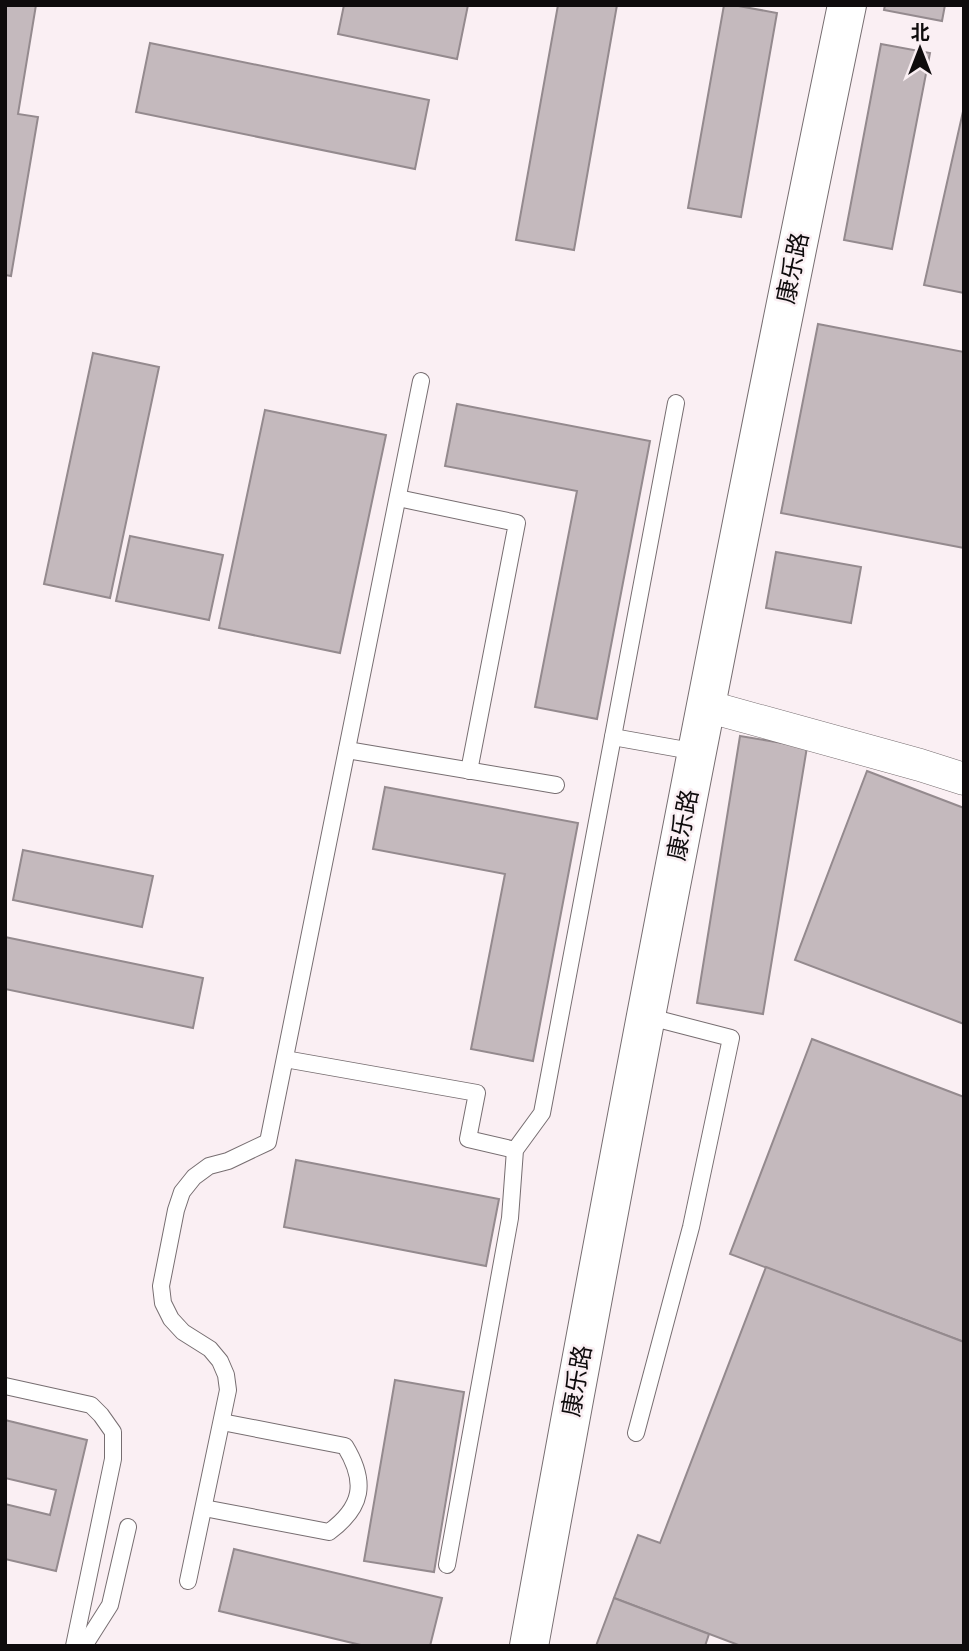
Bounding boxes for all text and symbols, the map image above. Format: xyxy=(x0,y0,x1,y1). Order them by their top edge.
north arrow xyxy=(885,14,955,84)
text: 北 xyxy=(910,21,930,44)
street label: 康乐路 xyxy=(771,230,814,306)
street label: 康乐路 xyxy=(661,787,704,863)
street label: 康乐路 xyxy=(556,1343,597,1419)

